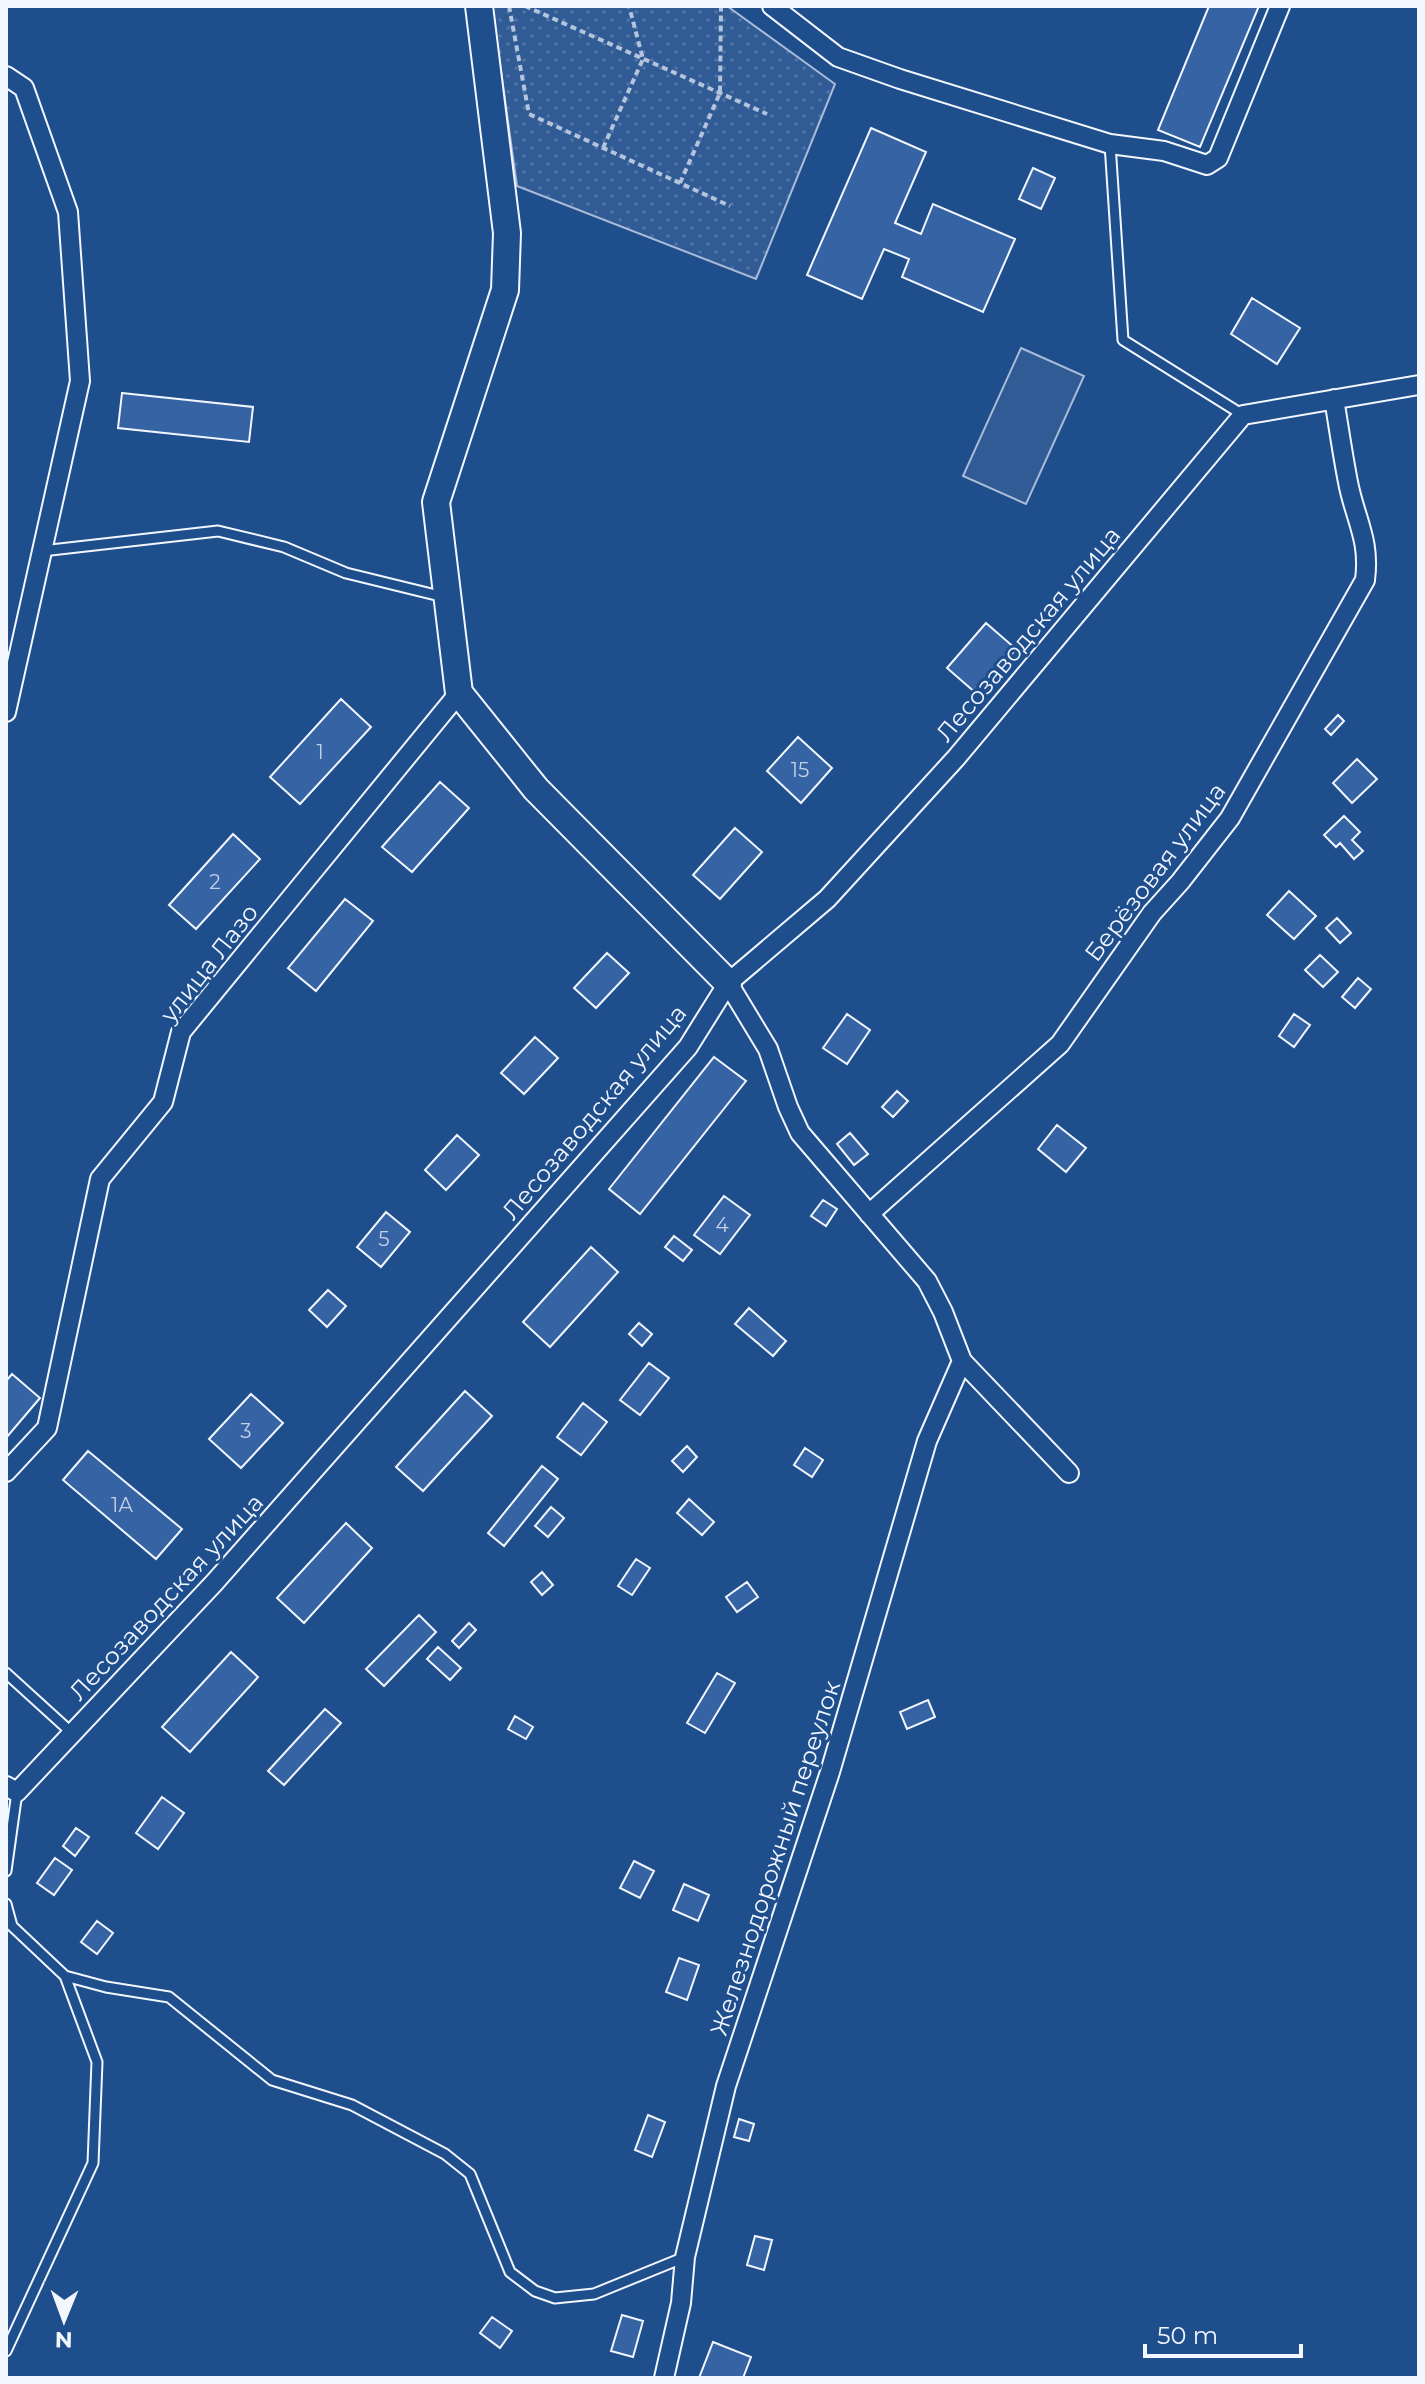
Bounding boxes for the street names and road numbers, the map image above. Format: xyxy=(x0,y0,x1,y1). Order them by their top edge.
street label: Лесозаводская улица xyxy=(930,521,1126,747)
street label: Берёзовая улица xyxy=(1078,777,1232,967)
street label: улица Лазо xyxy=(153,898,264,1029)
street label: Лесозаводская улица xyxy=(496,999,692,1225)
street label: Лесозаводская улица xyxy=(63,1488,269,1706)
street label: Железнодорожный переулок xyxy=(704,1677,846,2039)

